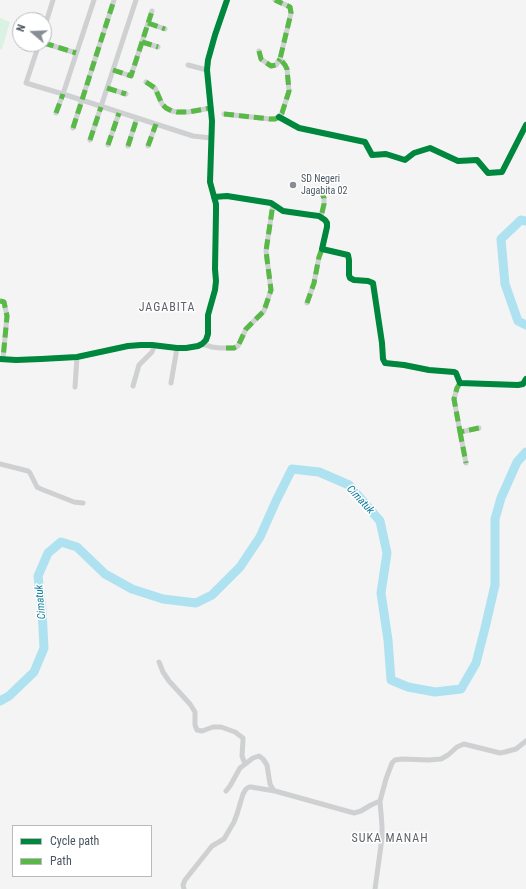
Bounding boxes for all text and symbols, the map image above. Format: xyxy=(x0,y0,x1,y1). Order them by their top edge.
north arrow xyxy=(12,12,52,52)
text: N xyxy=(14,23,28,34)
place label: SD Negeri Jagabita 02 xyxy=(301,173,347,196)
marker: SD Negeri Jagabita 02 xyxy=(288,180,298,190)
district label: JAGABITA xyxy=(139,301,195,315)
water label: Cimatuk xyxy=(343,483,377,517)
water label: Cimatuk xyxy=(33,584,49,620)
legend xyxy=(12,825,152,877)
district label: SUKA MANAH xyxy=(351,832,429,846)
text: Cycle path xyxy=(50,834,99,848)
text: Path xyxy=(50,854,72,868)

